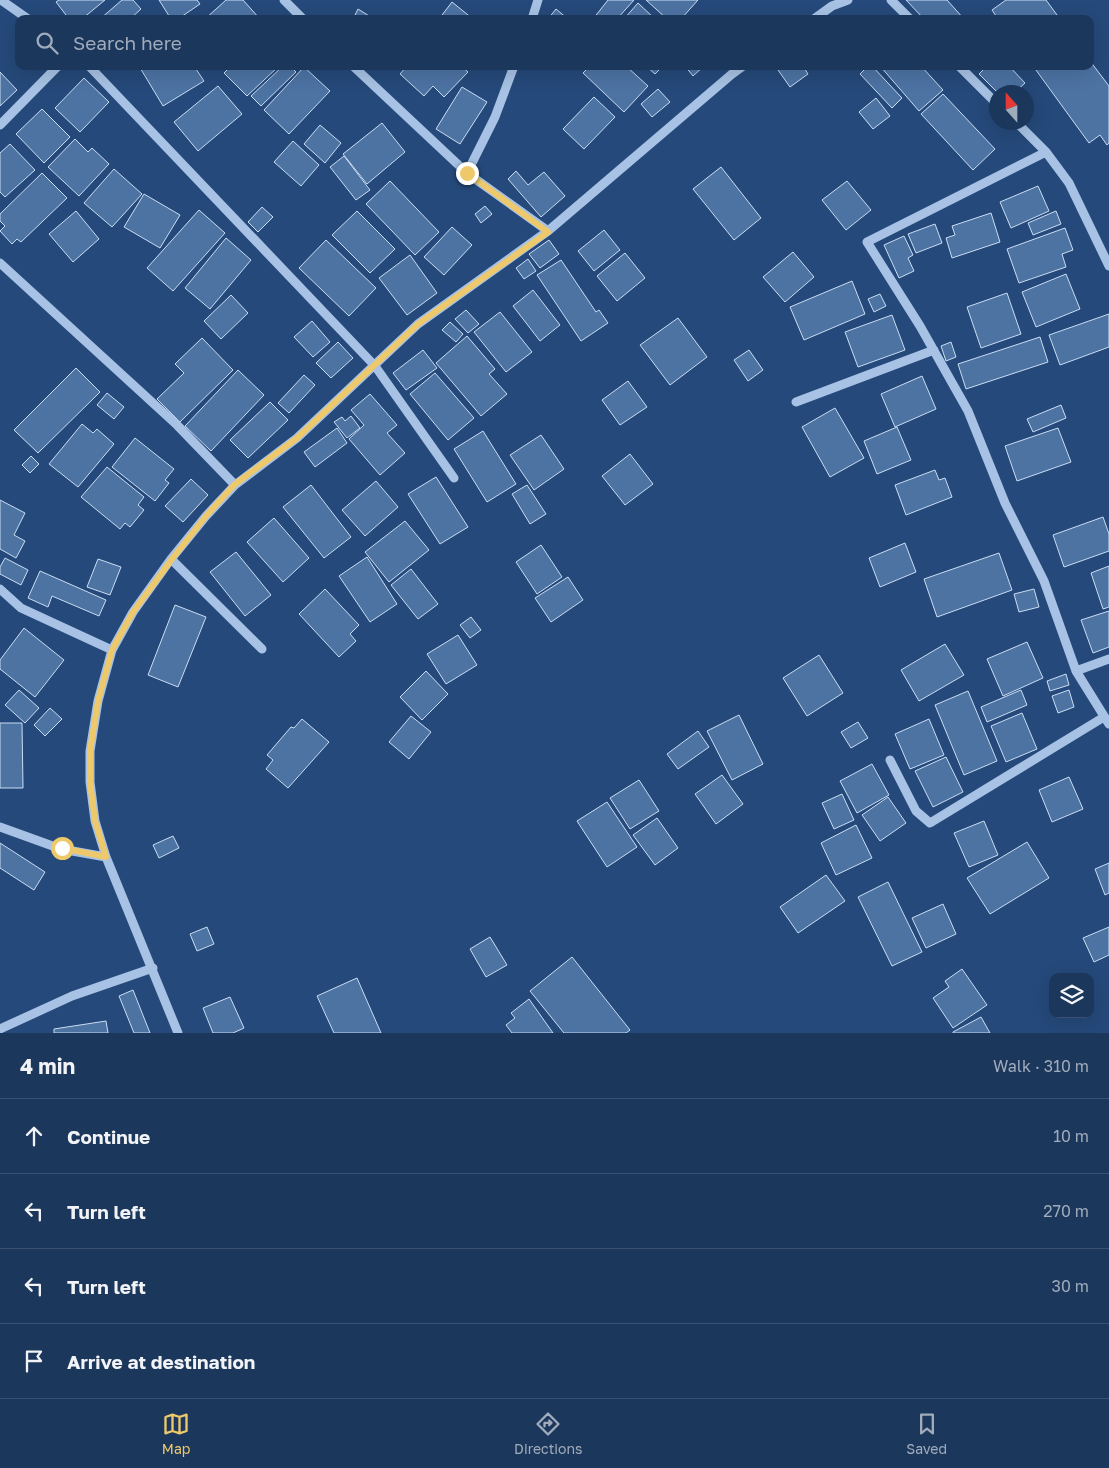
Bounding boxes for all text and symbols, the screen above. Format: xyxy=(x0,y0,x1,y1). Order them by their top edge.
search box xyxy=(15,15,1094,70)
icon: search xyxy=(33,29,61,57)
text: Search here xyxy=(73,31,182,54)
north arrow xyxy=(989,85,1034,130)
route end xyxy=(456,162,479,185)
route start xyxy=(51,837,74,860)
map controls xyxy=(1049,973,1094,1018)
button: layers xyxy=(1049,973,1094,1018)
text: 4 min xyxy=(20,1053,75,1079)
text: Walk · 310 m xyxy=(993,1056,1089,1076)
icon: ahead xyxy=(20,1122,48,1150)
text: Continue xyxy=(67,1125,150,1148)
text: 10 m xyxy=(1053,1126,1089,1146)
icon: left xyxy=(20,1197,48,1225)
text: Turn left xyxy=(67,1200,146,1223)
text: 270 m xyxy=(1043,1201,1089,1221)
icon: left xyxy=(20,1272,48,1300)
text: Turn left xyxy=(67,1275,146,1298)
text: 30 m xyxy=(1052,1276,1089,1296)
icon: arrive xyxy=(20,1347,48,1375)
text: Arrive at destination xyxy=(67,1350,255,1373)
tab: Map xyxy=(162,1410,190,1457)
tab: Directions xyxy=(514,1410,583,1457)
tab: Saved xyxy=(906,1410,947,1457)

